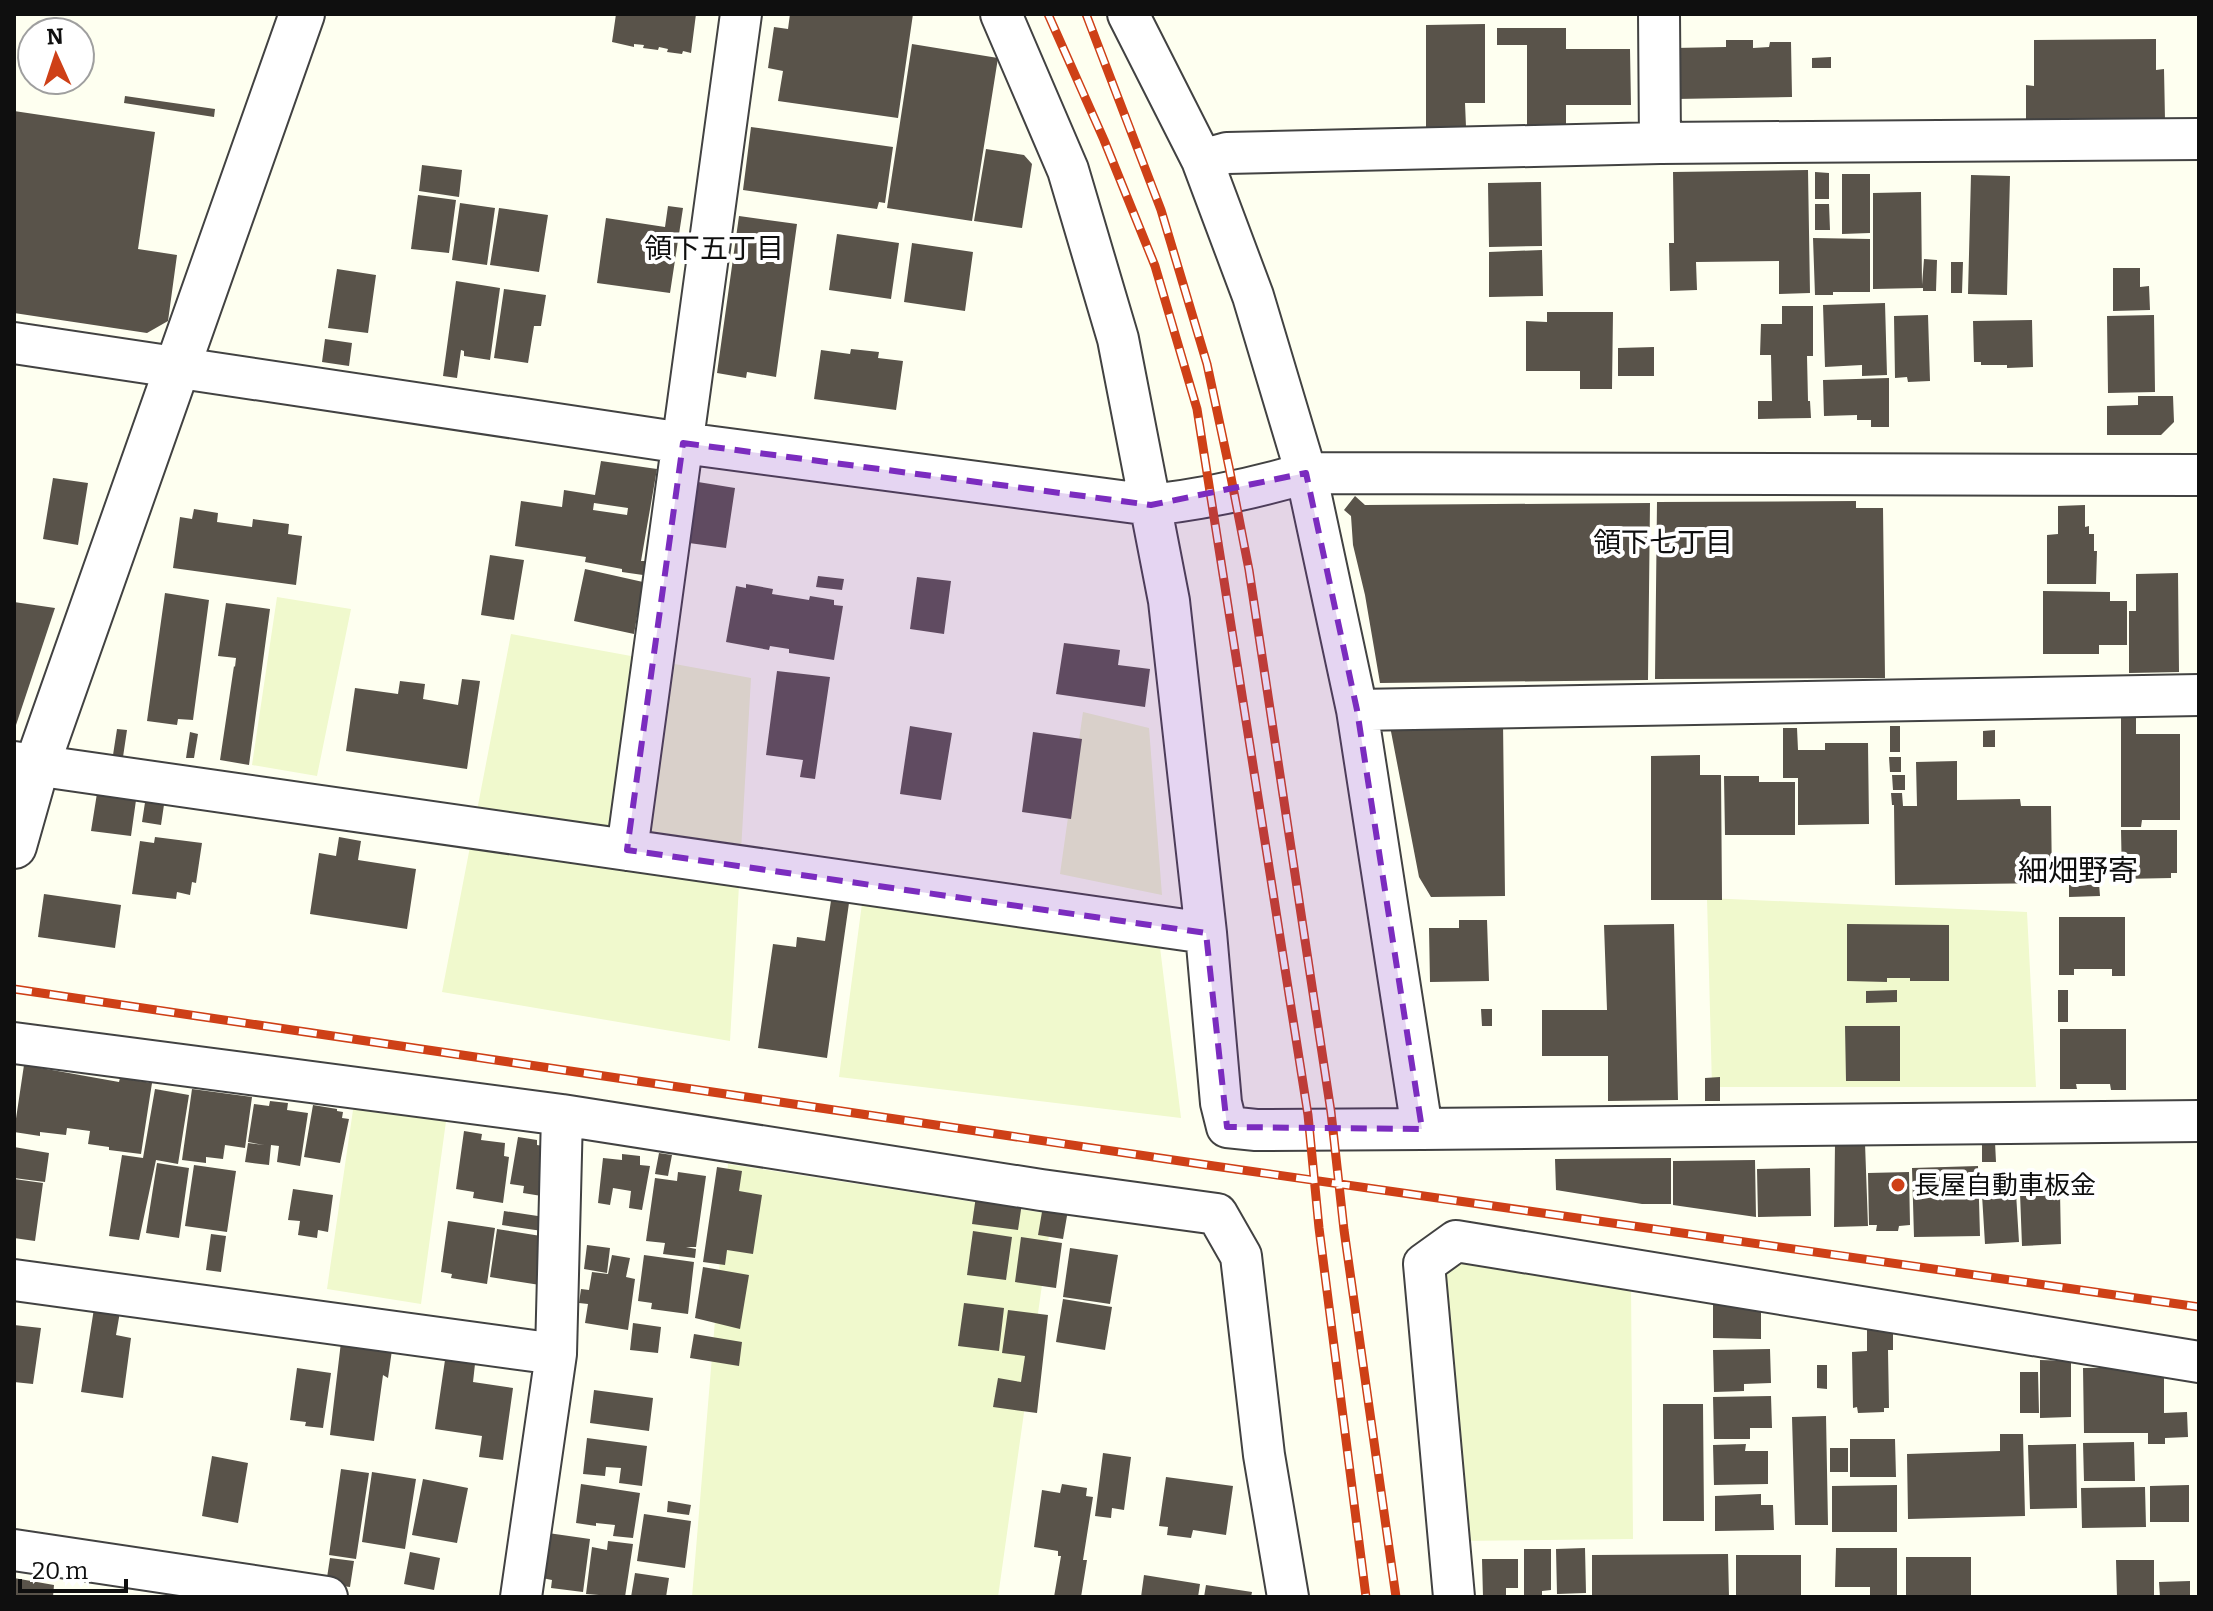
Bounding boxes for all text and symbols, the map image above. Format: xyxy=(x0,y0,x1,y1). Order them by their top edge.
north arrow xyxy=(16,16,96,96)
text: N xyxy=(46,23,64,50)
district label: 領下五丁目 xyxy=(644,232,784,265)
district label: 領下七丁目 xyxy=(1593,526,1733,559)
district label: 細畑野寄 xyxy=(2018,853,2138,889)
place label: 長屋自動車板金 xyxy=(1914,1170,2096,1201)
marker: 長屋自動車板金 xyxy=(1889,1176,1907,1194)
scale bar xyxy=(20,1543,126,1593)
text: 20 m xyxy=(32,1557,88,1585)

